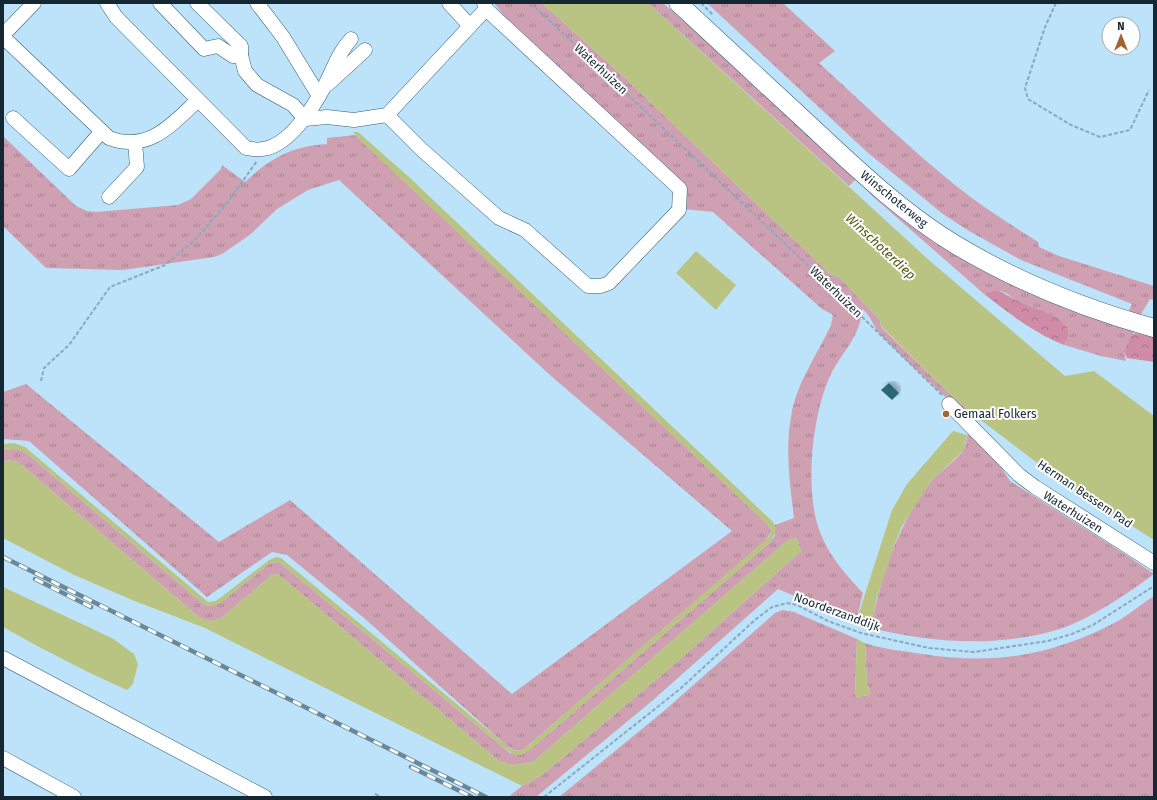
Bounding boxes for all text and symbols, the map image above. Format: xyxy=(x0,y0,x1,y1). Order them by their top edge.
north arrow xyxy=(1101,16,1141,56)
text: N xyxy=(1117,20,1125,33)
street label: Waterhuizen xyxy=(572,41,630,97)
street label: Winschoterweg xyxy=(858,168,931,231)
water label: Winschoterdiep xyxy=(843,210,919,283)
street label: Waterhuizen xyxy=(807,264,865,320)
place label: Gemaal Folkers xyxy=(954,407,1037,421)
marker: Gemaal Folkers xyxy=(941,409,951,419)
street label: Herman Bessem Pad xyxy=(1035,457,1135,531)
street label: Waterhuizen xyxy=(1041,488,1105,536)
street label: Noorderzanddijk xyxy=(792,590,883,634)

